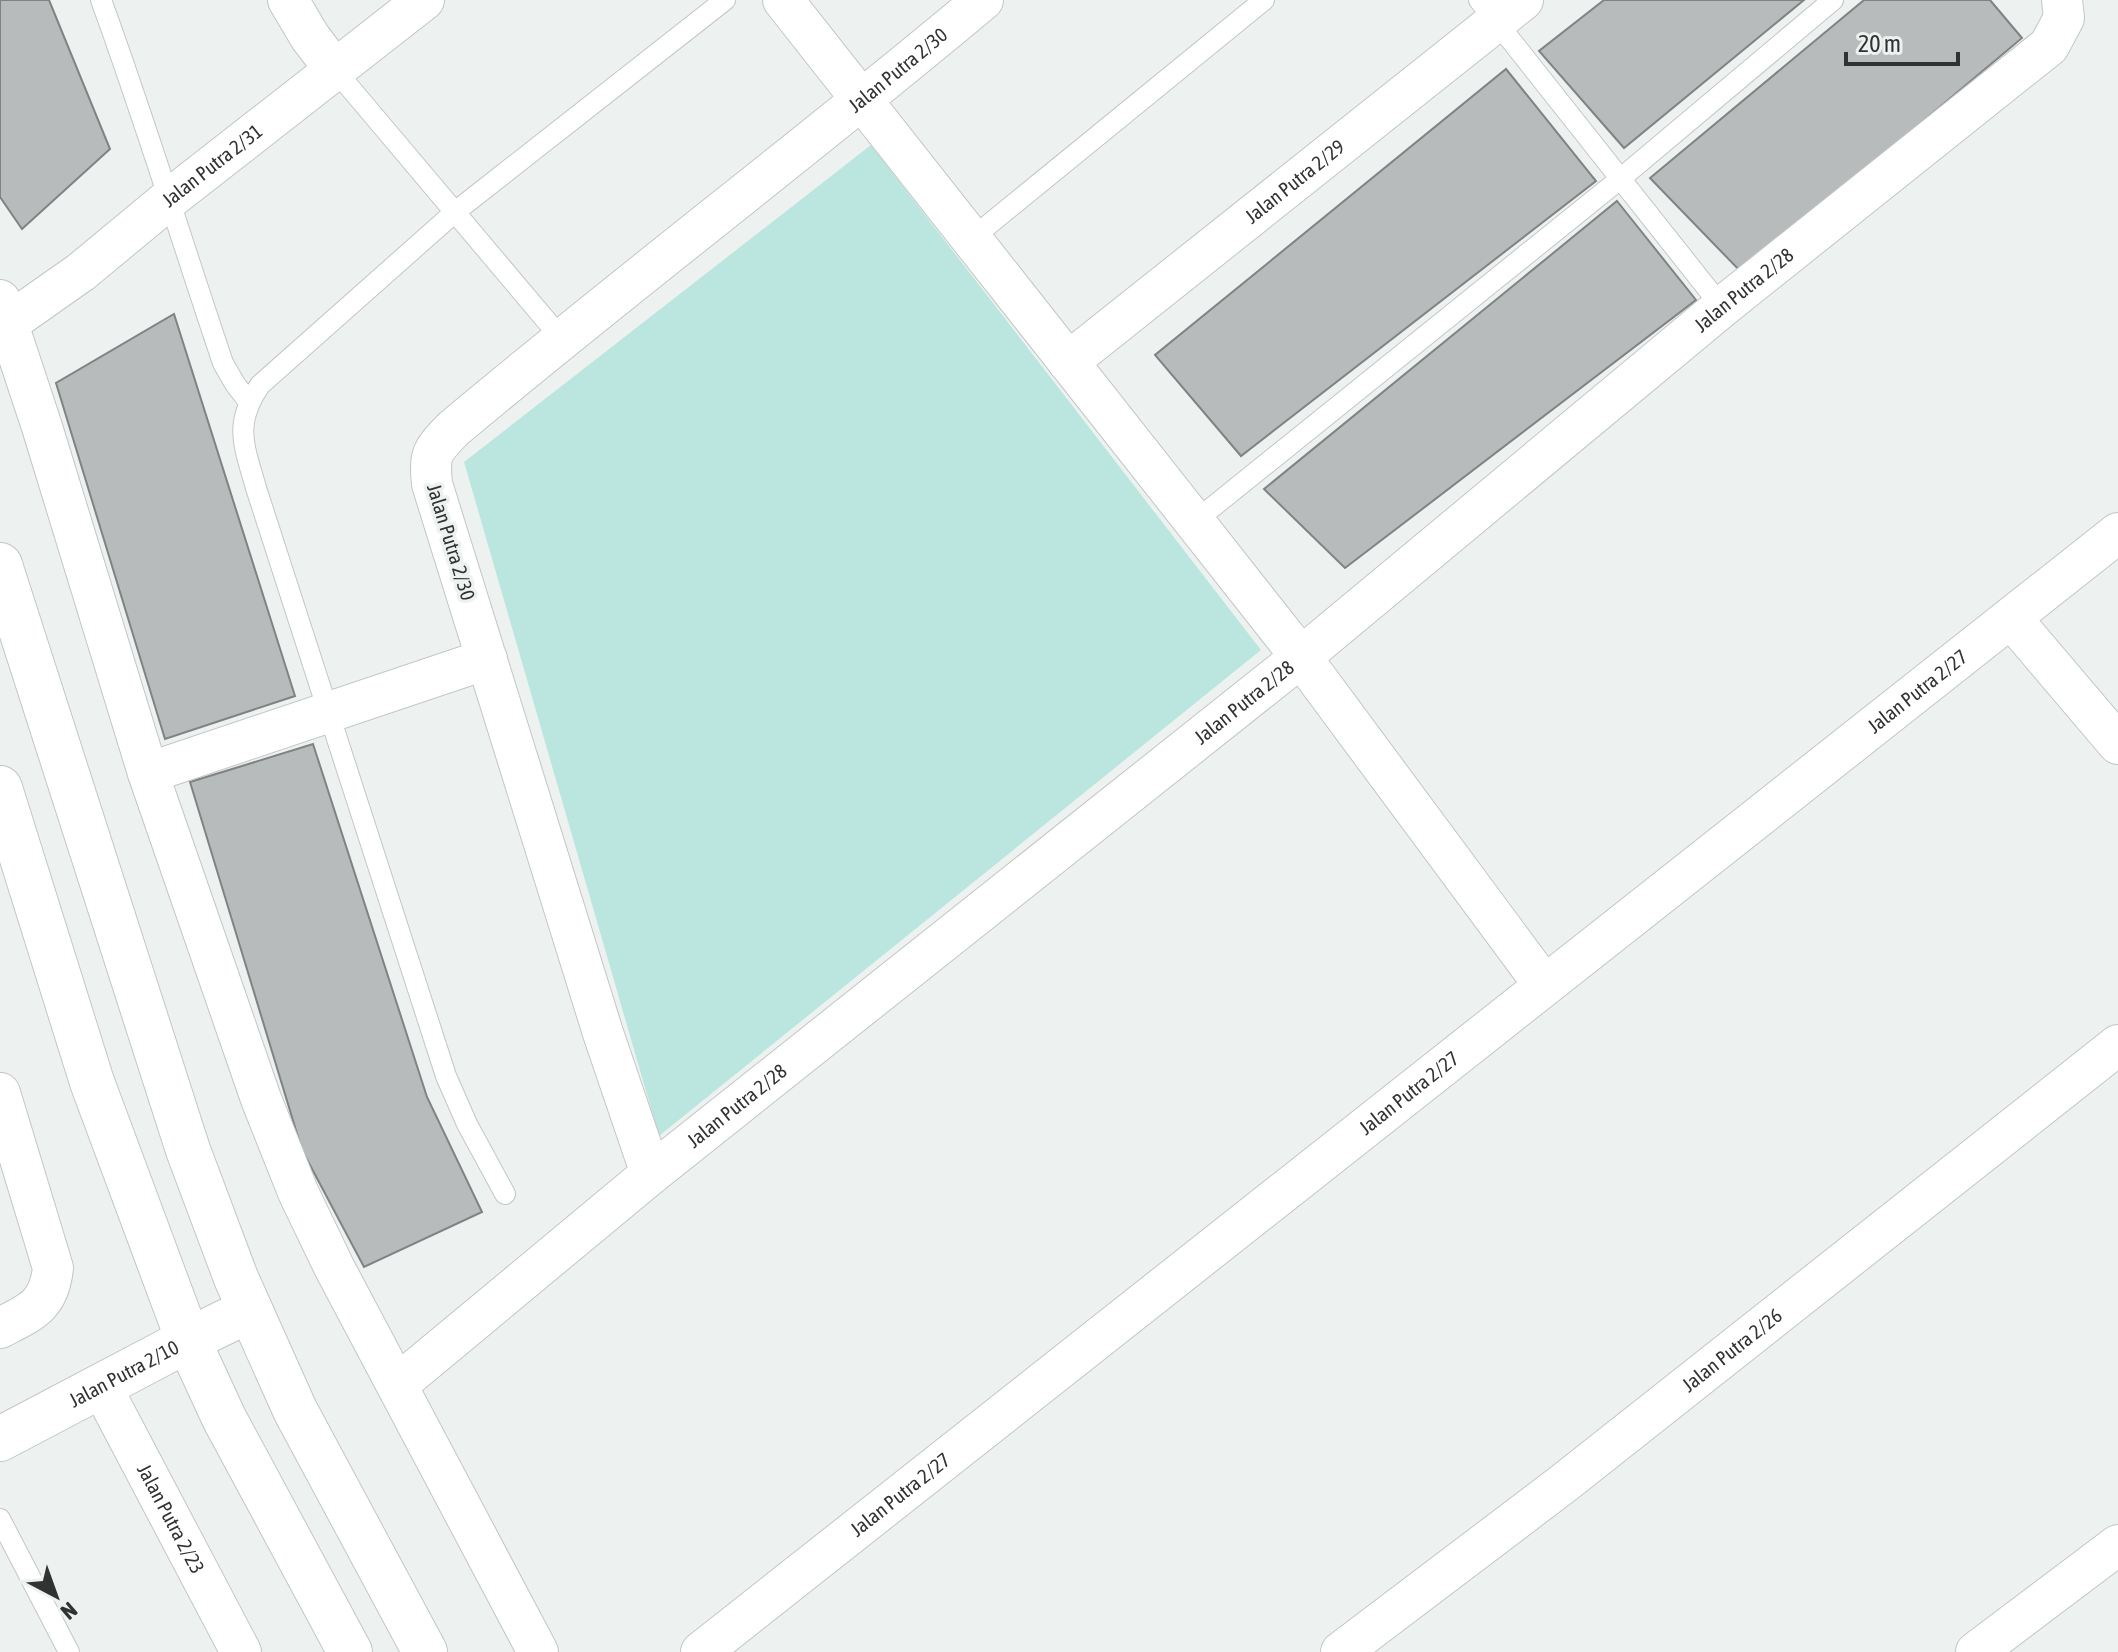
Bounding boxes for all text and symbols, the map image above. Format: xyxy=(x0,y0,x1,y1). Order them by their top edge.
scale bar xyxy=(1846,16,1958,66)
street label: Jalan Putra 2/30 xyxy=(844,23,952,117)
text: 20 m xyxy=(1858,30,1901,57)
street label: Jalan Putra 2/31 xyxy=(157,119,266,211)
street label: Jalan Putra 2/29 xyxy=(1240,135,1349,228)
street label: Jalan Putra 2/28 xyxy=(1689,243,1798,336)
street label: Jalan Putra 2/30 xyxy=(423,481,480,603)
street label: Jalan Putra 2/27 xyxy=(1863,645,1972,737)
street label: Jalan Putra 2/28 xyxy=(1189,655,1298,748)
street label: Jalan Putra 2/27 xyxy=(1354,1046,1463,1139)
street label: Jalan Putra 2/28 xyxy=(682,1059,791,1152)
street label: Jalan Putra 2/26 xyxy=(1677,1303,1786,1396)
street label: Jalan Putra 2/10 xyxy=(65,1335,182,1412)
street label: Jalan Putra 2/27 xyxy=(846,1448,954,1541)
street label: Jalan Putra 2/23 xyxy=(133,1460,210,1577)
north arrow xyxy=(16,1556,96,1636)
text: N xyxy=(56,1597,83,1625)

